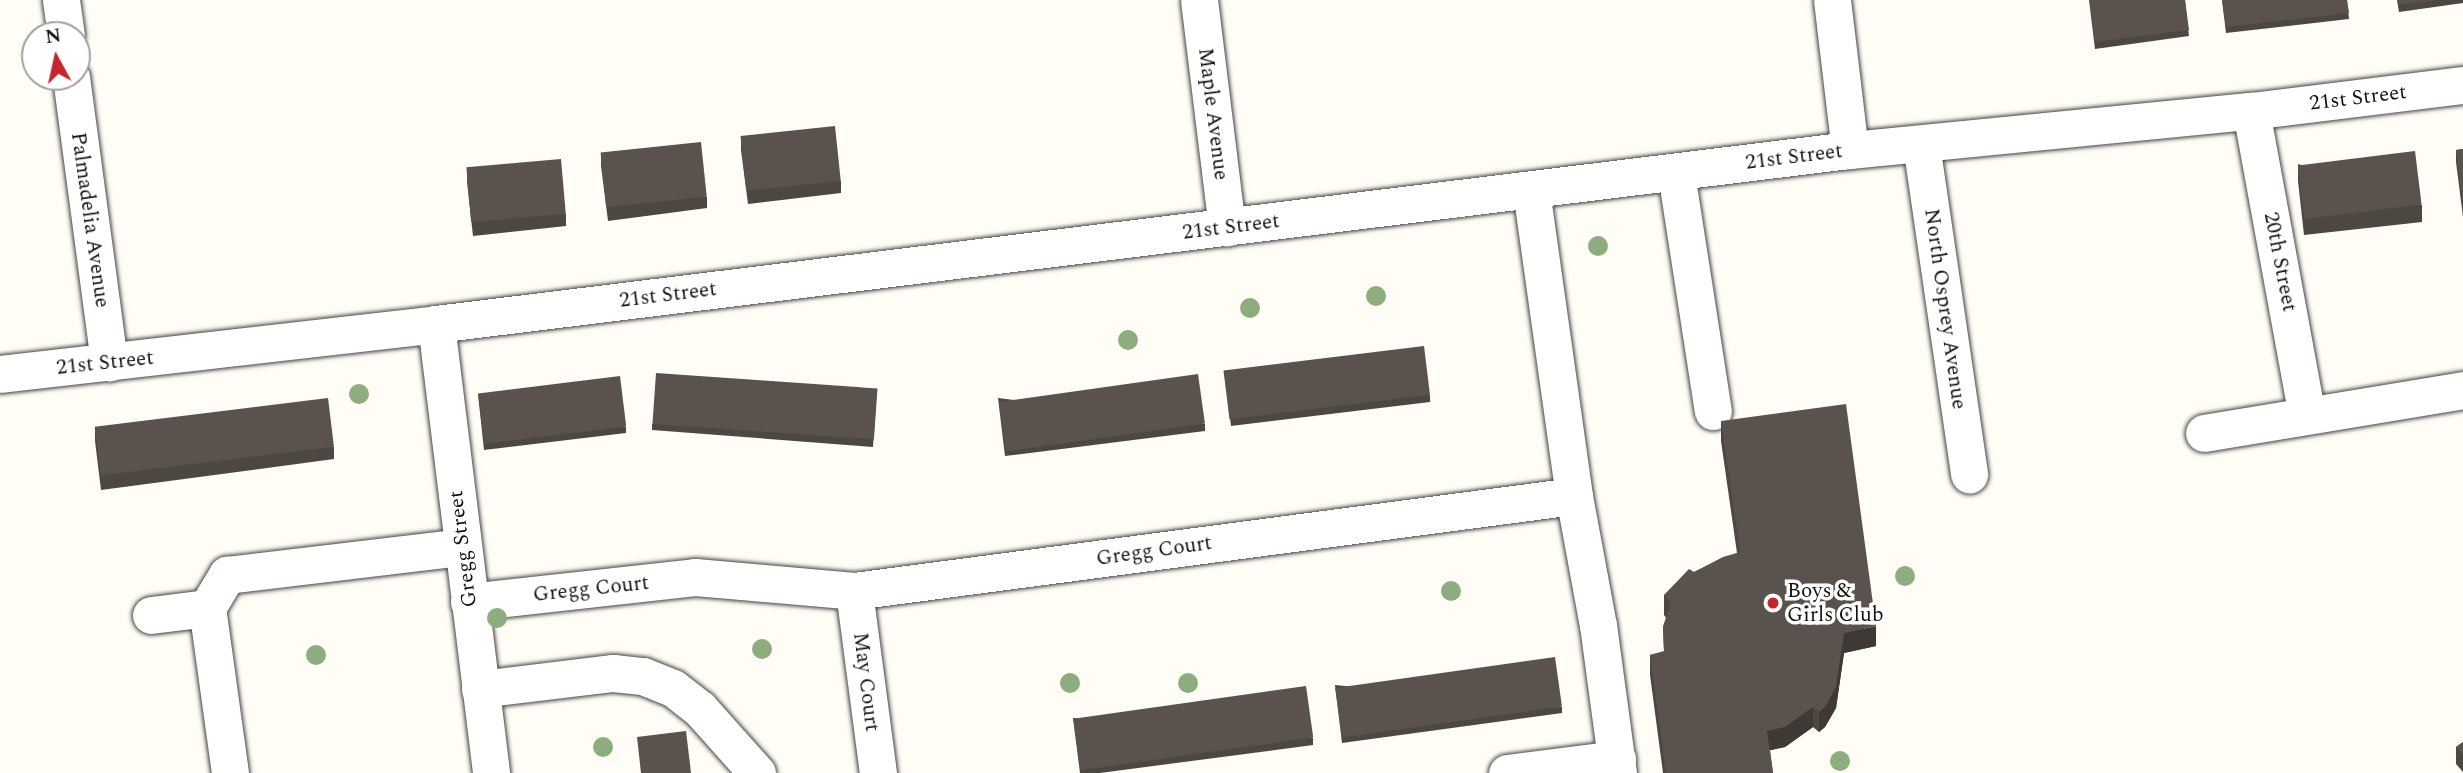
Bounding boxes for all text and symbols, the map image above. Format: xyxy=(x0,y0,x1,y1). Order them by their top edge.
north arrow xyxy=(21,21,91,91)
text: N xyxy=(44,21,63,52)
street label: Maple Avenue xyxy=(1192,46,1234,182)
street label: 21st Street xyxy=(2308,80,2408,116)
street label: Palmadelia Avenue xyxy=(65,131,115,309)
street label: 21st Street xyxy=(1744,139,1844,175)
street label: North Osprey Avenue xyxy=(1918,207,1972,411)
street label: 21st Street xyxy=(1181,209,1281,245)
street label: 20th Street xyxy=(2258,210,2302,314)
street label: 21st Street xyxy=(618,277,718,313)
street label: 21st Street xyxy=(55,345,155,381)
street label: Gregg Street xyxy=(443,489,483,609)
street label: Gregg Court xyxy=(1095,530,1213,572)
street label: Gregg Court xyxy=(532,570,650,608)
place label: Boys & Girls Club xyxy=(1787,578,1883,628)
marker: Boys & Girls Club xyxy=(1765,595,1781,611)
street label: May Court xyxy=(847,631,885,733)

